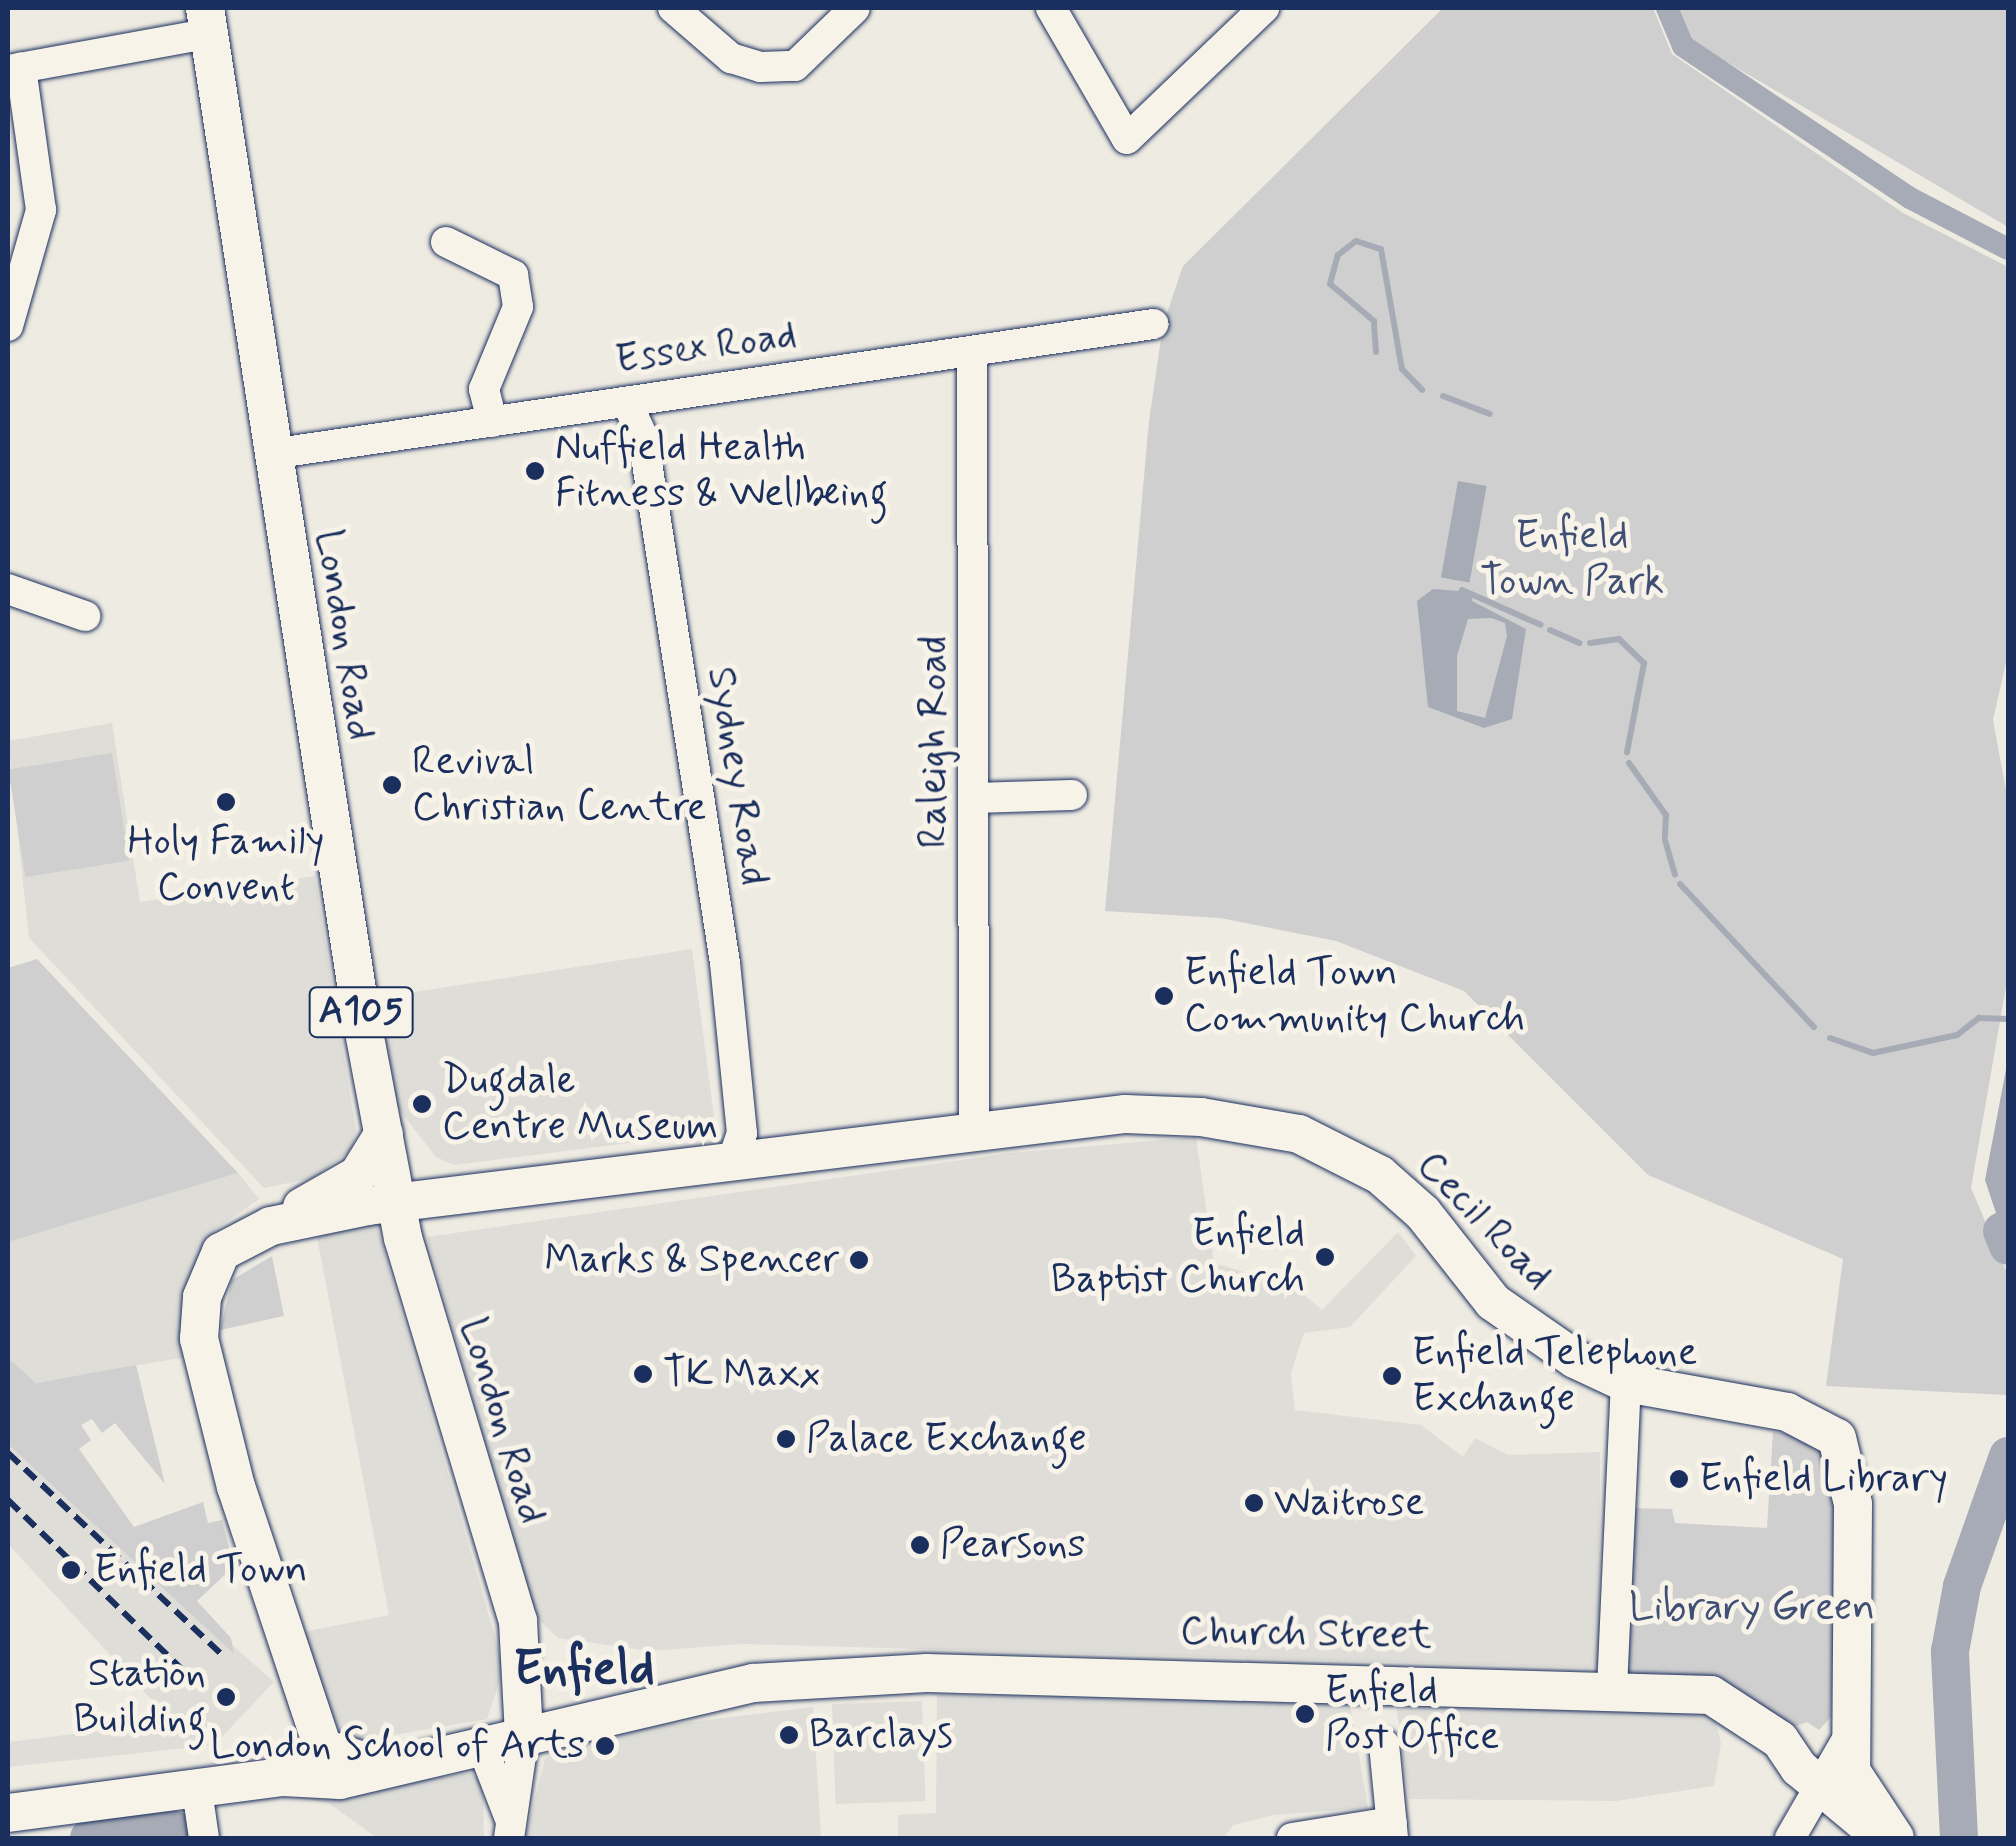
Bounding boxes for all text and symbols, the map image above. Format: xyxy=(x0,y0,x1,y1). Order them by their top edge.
street label: Essex Road xyxy=(612,312,800,384)
place label: Nuffield Health Fitness & Wellbeing xyxy=(555,424,888,518)
marker: Nuffield Health Fitness & Wellbeing xyxy=(524,460,546,482)
park label: Enfield Town Park xyxy=(1480,512,1664,606)
street label: London Road xyxy=(304,526,384,744)
street label: Raleigh Road xyxy=(910,637,958,847)
street label: Sydney Road xyxy=(697,666,777,886)
place label: Revival Christian Centre xyxy=(412,738,700,832)
marker: Revival Christian Centre xyxy=(381,774,403,796)
marker: Holy Family Convent xyxy=(215,791,237,813)
place label: Holy Family Convent xyxy=(128,818,324,912)
place label: Enfield Town Community Church xyxy=(1184,949,1525,1043)
road number: A105 xyxy=(308,979,414,1045)
marker: Enfield Town Community Church xyxy=(1153,985,1175,1007)
place label: Dugdale Centre Museum xyxy=(442,1057,732,1151)
marker: Dugdale Centre Museum xyxy=(411,1093,433,1115)
street label: Cecil Road xyxy=(1406,1141,1562,1301)
place label: Enfield Baptist Church xyxy=(1051,1210,1305,1304)
place label: Marks & Spencer xyxy=(544,1236,839,1284)
marker: Enfield Baptist Church xyxy=(1314,1246,1336,1268)
marker: Marks & Spencer xyxy=(848,1249,870,1271)
street label: London Road xyxy=(448,1312,556,1530)
place label: Enfield Telephone Exchange xyxy=(1412,1329,1691,1423)
place label: TK Maxx xyxy=(663,1350,822,1398)
marker: TK Maxx xyxy=(632,1363,654,1385)
marker: Enfield Telephone Exchange xyxy=(1381,1365,1403,1387)
place label: Palace Exchange xyxy=(806,1415,1087,1463)
marker: Palace Exchange xyxy=(775,1428,797,1450)
place label: Enfield Library xyxy=(1699,1455,1954,1503)
marker: Enfield Library xyxy=(1668,1468,1690,1490)
place label: Waitrose xyxy=(1274,1479,1424,1527)
marker: Waitrose xyxy=(1243,1492,1265,1514)
place label: Pearsons xyxy=(940,1521,1085,1569)
marker: Pearsons xyxy=(909,1534,931,1556)
place label: Enfield Town xyxy=(94,1546,311,1594)
marker: Enfield Town xyxy=(58,1557,84,1583)
park label: Library Green xyxy=(1626,1584,1878,1632)
street label: Church Street xyxy=(1180,1608,1432,1660)
district label: Enfield xyxy=(513,1640,655,1700)
place label: Station Building xyxy=(73,1650,206,1744)
place label: Enfield Post Office xyxy=(1325,1667,1499,1761)
marker: Station Building xyxy=(215,1686,237,1708)
marker: Enfield Post Office xyxy=(1294,1703,1316,1725)
place label: Barclays xyxy=(809,1711,953,1759)
place label: London School of Arts xyxy=(220,1722,585,1770)
marker: Barclays xyxy=(778,1724,800,1746)
marker: London School of Arts xyxy=(594,1735,616,1757)

